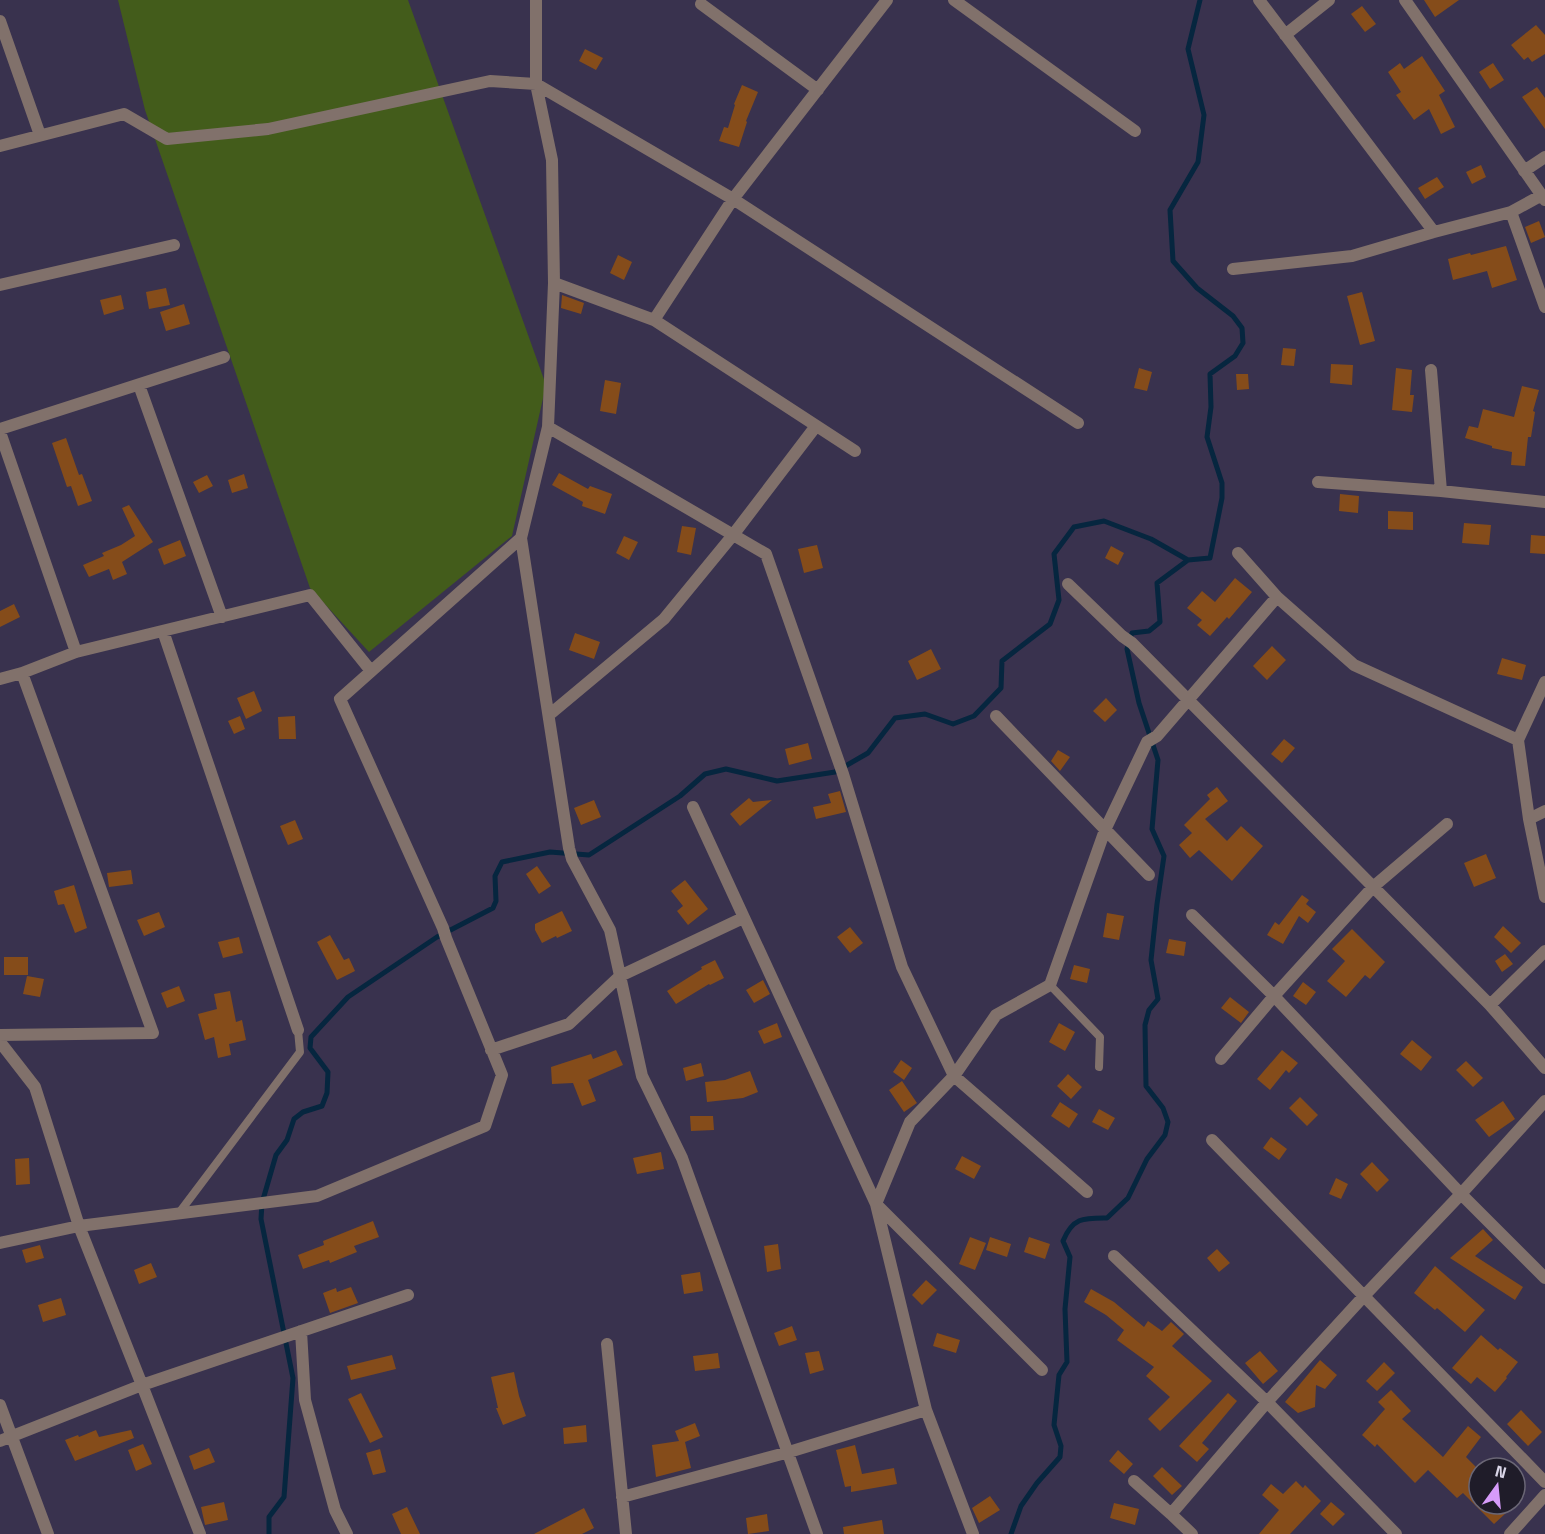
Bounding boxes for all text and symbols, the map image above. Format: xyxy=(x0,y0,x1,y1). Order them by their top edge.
north arrow xyxy=(1467,1456,1527,1516)
text: N xyxy=(1492,1458,1509,1485)

